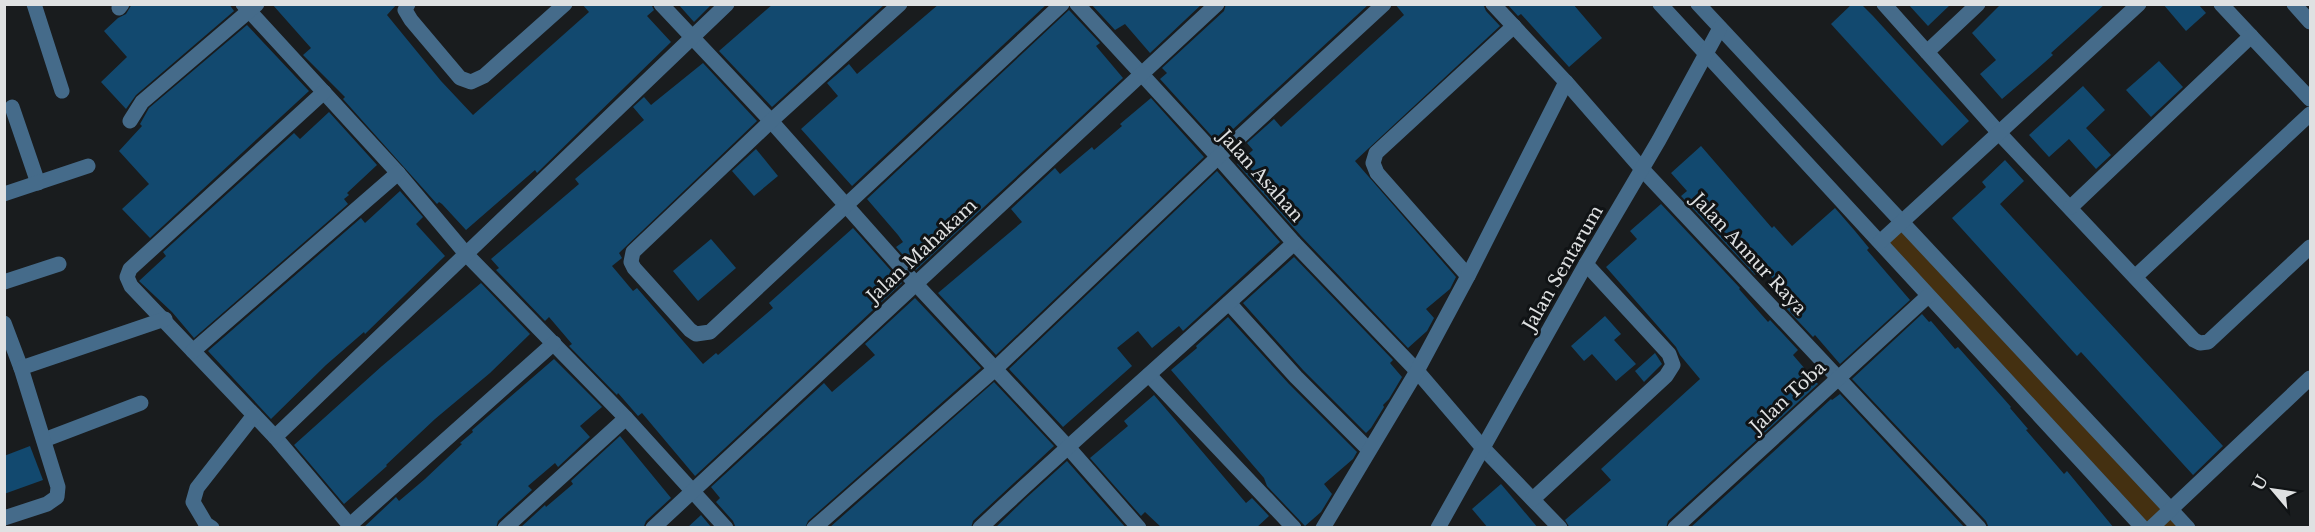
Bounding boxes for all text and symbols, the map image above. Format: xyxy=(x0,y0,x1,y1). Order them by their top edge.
street label: Jalan Asahan xyxy=(1213,124,1308,226)
street label: Jalan Annur Raya xyxy=(1686,187,1811,319)
street label: Jalan Mahakam xyxy=(861,194,981,309)
street label: Jalan Sentarum xyxy=(1517,201,1608,336)
street label: Jalan Toba xyxy=(1744,356,1830,439)
north arrow xyxy=(2243,460,2303,520)
text: U xyxy=(2248,472,2272,494)

